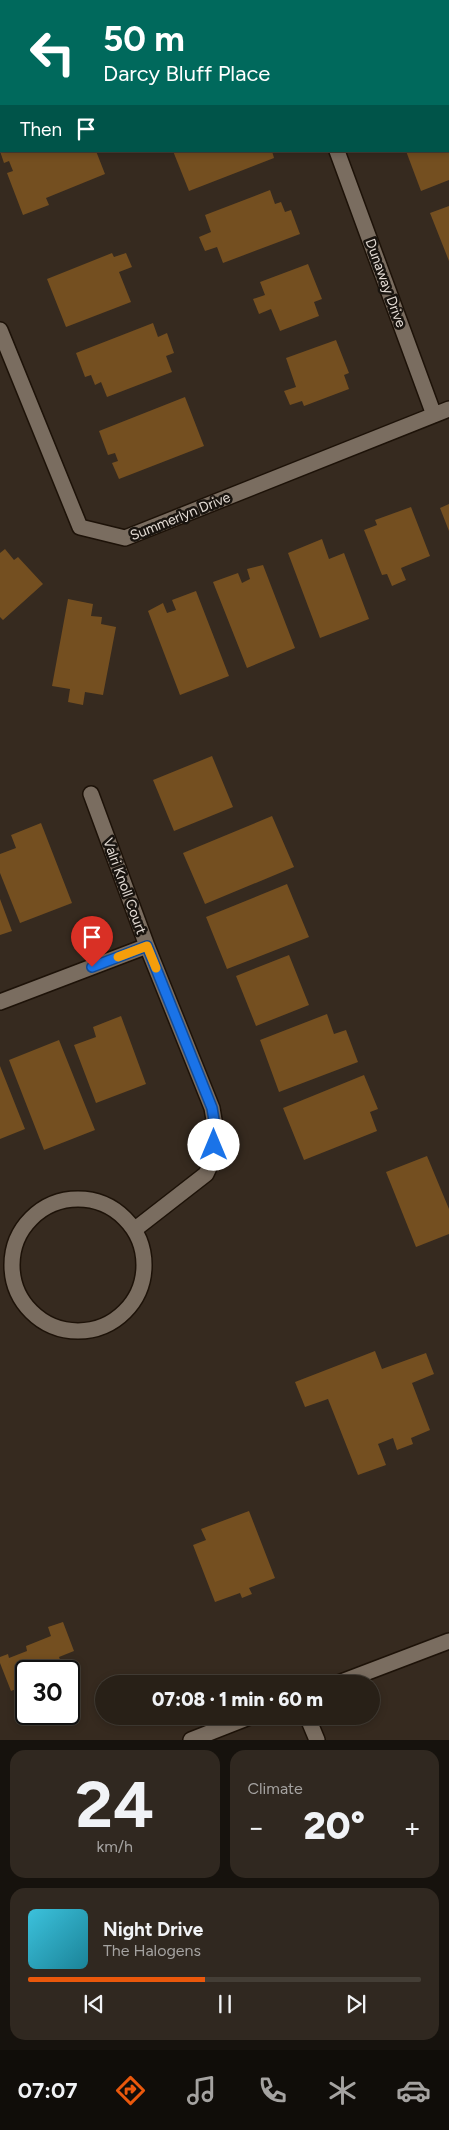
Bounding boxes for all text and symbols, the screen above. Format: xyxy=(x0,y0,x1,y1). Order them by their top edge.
text: 50 m xyxy=(103,18,185,60)
icon: left xyxy=(20,20,85,85)
text: Darcy Bluff Place xyxy=(103,60,270,87)
icon: arrive xyxy=(72,115,100,143)
text: Then xyxy=(20,118,62,141)
street label: Dunaway Drive xyxy=(362,236,410,330)
street label: Summerlyn Drive xyxy=(128,488,233,544)
street label: Valri Knoll Court xyxy=(99,836,150,936)
pin xyxy=(71,916,113,967)
icon: arrive xyxy=(78,923,106,951)
position arrow xyxy=(187,1118,239,1170)
speed limit sign: 30 xyxy=(15,1660,80,1725)
text: 07:08 · 1 min · 60 m xyxy=(152,1688,323,1711)
text: 24 xyxy=(75,1765,154,1843)
text: Climate xyxy=(248,1779,303,1798)
text: 20° xyxy=(303,1803,365,1849)
text: − xyxy=(248,1810,265,1844)
text: + xyxy=(404,1810,421,1844)
text: km/h xyxy=(96,1837,133,1856)
text: Night Drive xyxy=(103,1918,203,1941)
text: The Halogens xyxy=(103,1941,201,1960)
icon: previous xyxy=(80,1990,108,2018)
icon: pause xyxy=(211,1990,239,2018)
icon: next xyxy=(342,1990,370,2018)
icon: directions xyxy=(113,2073,148,2108)
icon: music xyxy=(184,2073,219,2108)
icon: phone xyxy=(255,2073,290,2108)
icon: climate xyxy=(325,2073,360,2108)
icon: car xyxy=(396,2073,431,2108)
text: 07:07 xyxy=(18,2077,77,2104)

